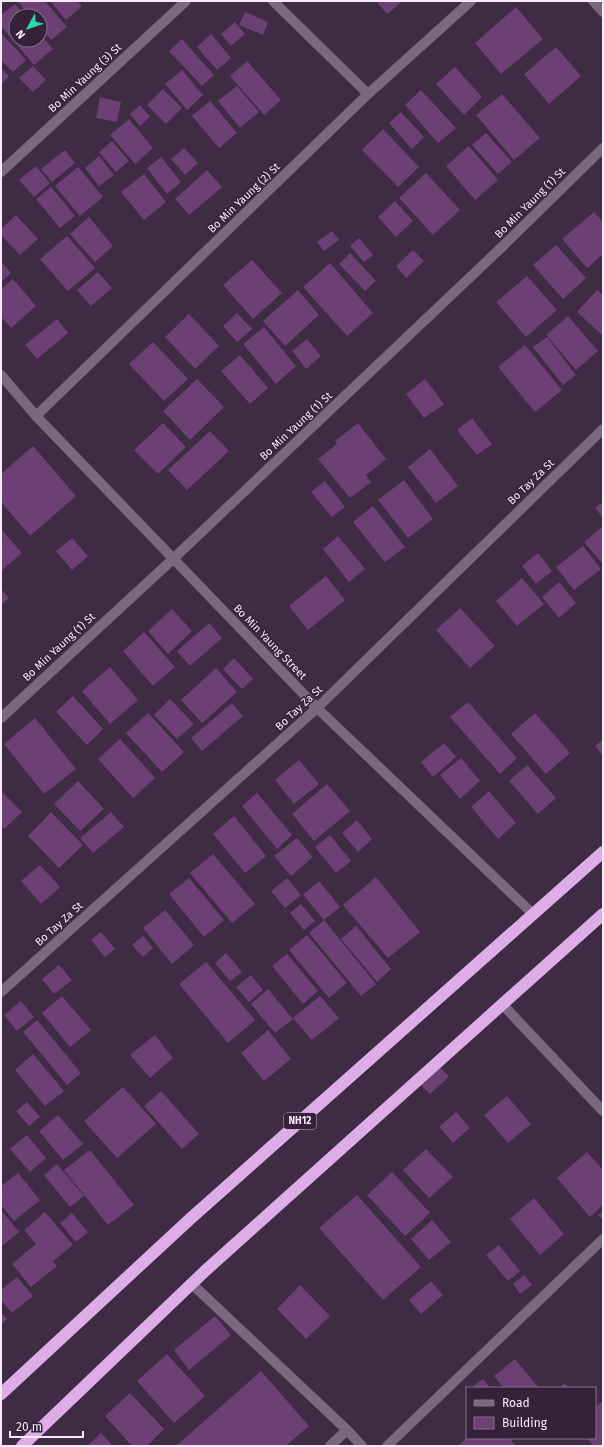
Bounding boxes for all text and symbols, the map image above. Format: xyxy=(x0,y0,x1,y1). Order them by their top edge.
north arrow xyxy=(8,8,48,48)
text: N xyxy=(13,27,28,41)
street label: Bo Min Yaung (3) St xyxy=(46,41,124,115)
street label: Bo Min Yaung (2) St xyxy=(205,160,283,236)
street label: Bo Min Yaung (1) St xyxy=(492,165,568,241)
street label: Bo Min Yaung (1) St xyxy=(257,389,335,463)
street label: Bo Tay Za St xyxy=(505,457,557,507)
street label: Bo Min Yaung Street xyxy=(231,602,309,682)
street label: Bo Min Yaung (1) St xyxy=(20,610,98,684)
street label: Bo Tay Za St xyxy=(273,683,325,733)
street label: Bo Tay Za St xyxy=(32,899,86,949)
road number: NH12 xyxy=(284,1113,316,1129)
legend xyxy=(466,1387,596,1439)
text: Road xyxy=(502,1396,530,1410)
scale bar xyxy=(10,1413,83,1439)
text: Building xyxy=(502,1416,548,1430)
text: 20 m xyxy=(16,1420,42,1434)

